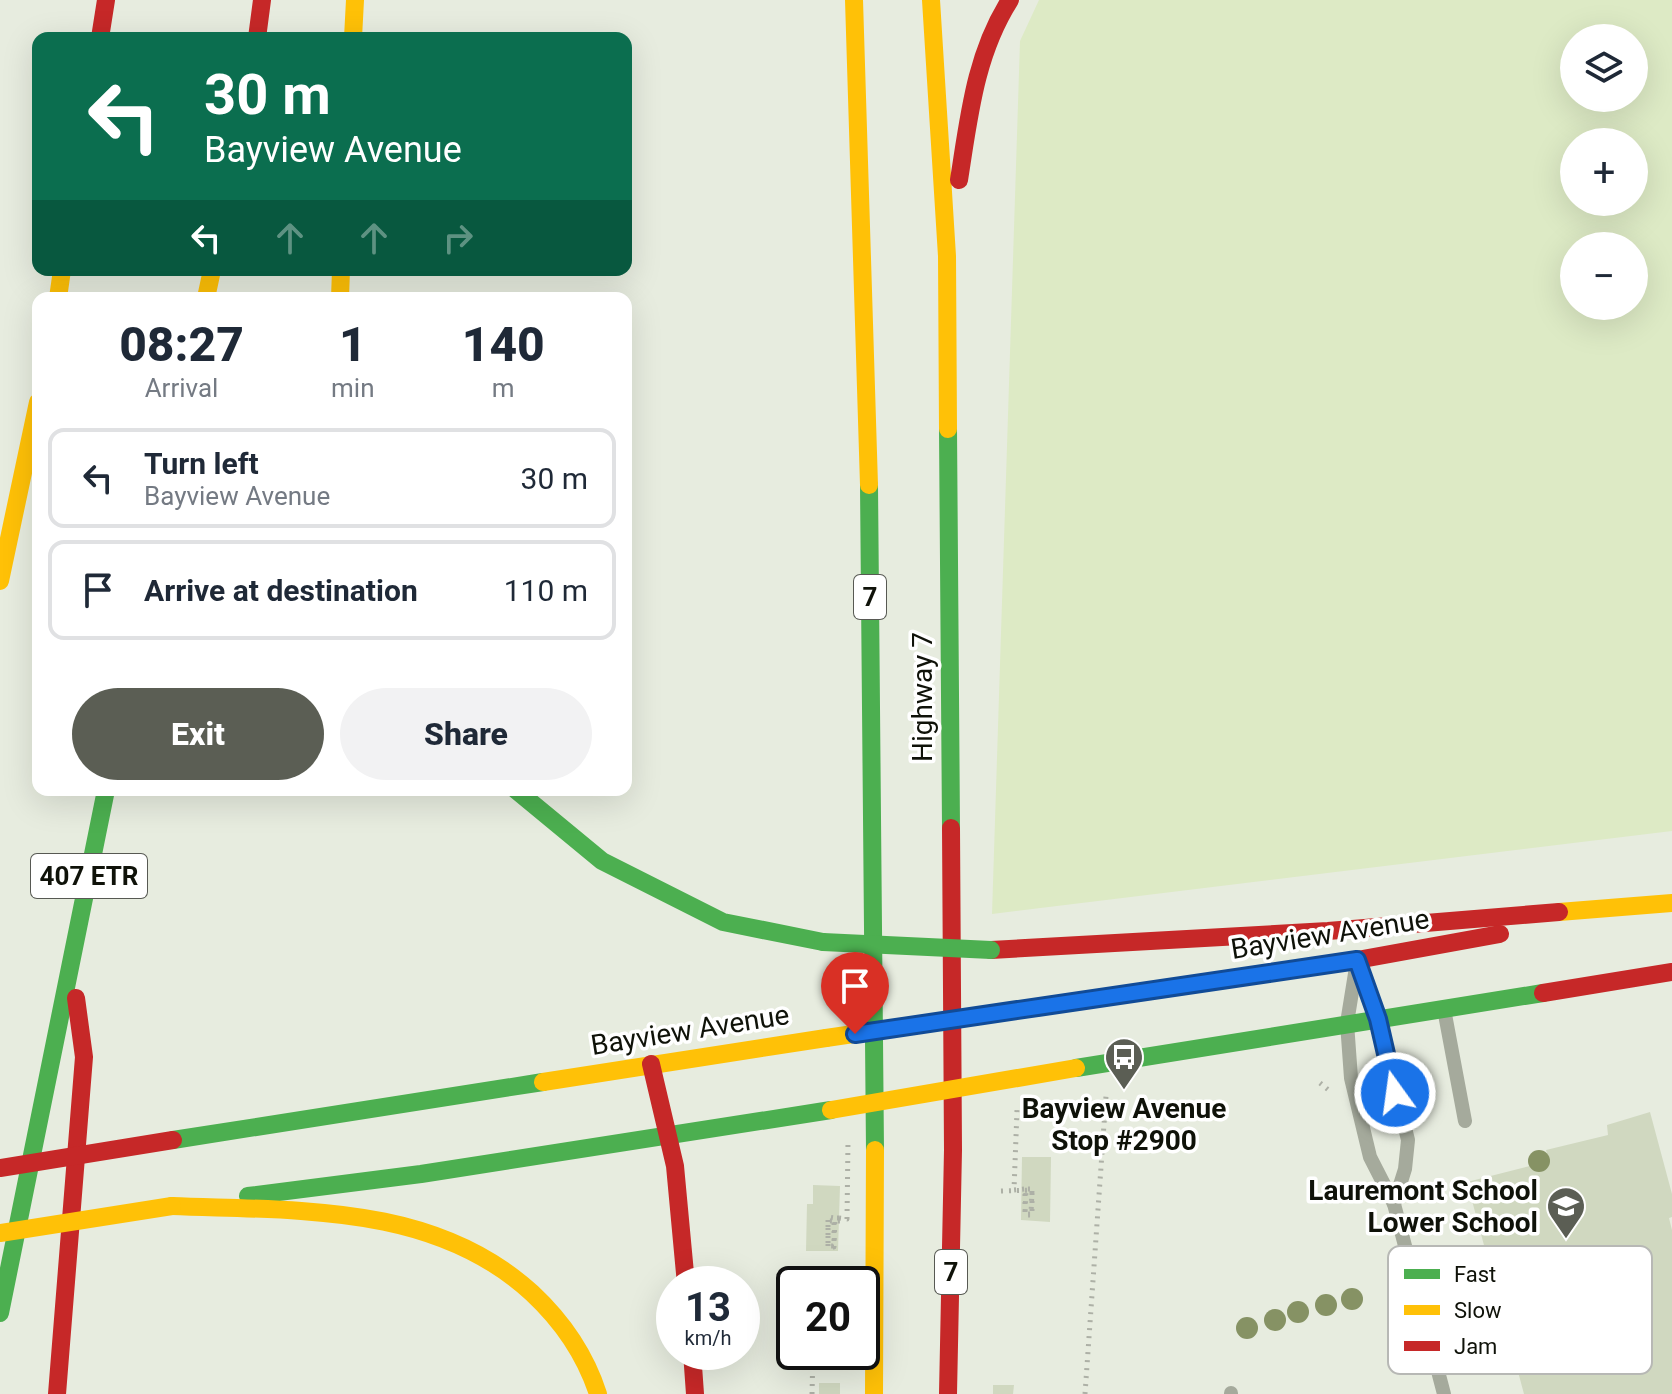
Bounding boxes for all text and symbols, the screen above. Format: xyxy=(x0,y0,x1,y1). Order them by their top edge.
map controls xyxy=(1560,24,1648,320)
button: layers xyxy=(1560,24,1648,112)
text: 30 m xyxy=(204,62,331,128)
icon: left xyxy=(72,64,176,168)
button: + xyxy=(1560,128,1648,216)
text: Bayview Avenue xyxy=(204,129,462,171)
icon: left xyxy=(184,216,228,260)
icon: ahead xyxy=(268,216,312,260)
icon: ahead xyxy=(352,216,396,260)
icon: right xyxy=(436,216,480,260)
button: − xyxy=(1560,232,1648,320)
text: 08:27 xyxy=(119,316,244,373)
text: 1 xyxy=(339,316,367,373)
text: 140 xyxy=(462,316,545,373)
text: Arrival xyxy=(145,373,218,403)
text: min xyxy=(331,373,375,403)
text: m xyxy=(492,373,515,403)
text: Turn left xyxy=(144,446,259,481)
icon: left xyxy=(76,456,120,500)
text: 30 m xyxy=(521,461,588,496)
text: Bayview Avenue xyxy=(144,481,330,511)
icon: arrive xyxy=(76,568,120,612)
text: Arrive at destination xyxy=(144,573,418,608)
text: 110 m xyxy=(504,573,588,608)
road number: 7 xyxy=(854,575,886,619)
street label: Highway 7 xyxy=(906,632,939,762)
button: Exit xyxy=(72,688,324,780)
button: Share xyxy=(340,688,592,780)
road number: 407 ETR xyxy=(31,854,147,898)
street label: Bayview Avenue xyxy=(1228,902,1432,966)
pin xyxy=(821,952,889,1034)
icon: arrive xyxy=(833,964,877,1008)
street label: Bayview Avenue xyxy=(588,998,792,1062)
bus stop icon: Bayview Avenue Stop #2900 xyxy=(1103,1036,1145,1091)
position arrow xyxy=(1353,1051,1437,1135)
place label: Bayview Avenue Stop #2900 xyxy=(1022,1092,1226,1157)
place label: Lauremont School Lower School xyxy=(1308,1174,1538,1239)
school or university icon: Lauremont School Lower School xyxy=(1545,1185,1587,1240)
legend xyxy=(1388,1246,1652,1374)
road number: 7 xyxy=(935,1250,967,1294)
text: Fast xyxy=(1454,1262,1496,1287)
speed limit sign: 20 xyxy=(776,1266,880,1370)
text: 13 xyxy=(685,1284,731,1331)
text: Slow xyxy=(1454,1298,1502,1323)
text: km/h xyxy=(685,1326,731,1350)
text: Jam xyxy=(1454,1334,1497,1359)

